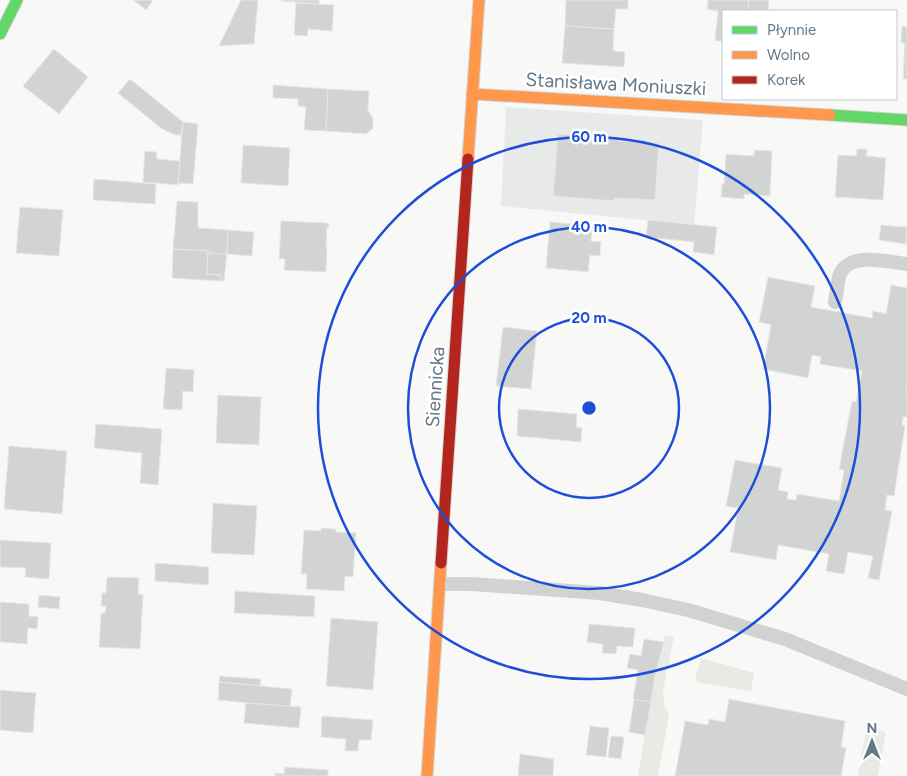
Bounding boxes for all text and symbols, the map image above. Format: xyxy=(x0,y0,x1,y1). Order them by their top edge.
legend xyxy=(722,10,897,100)
text: Płynnie xyxy=(767,21,816,39)
text: Wolno xyxy=(767,46,810,64)
street label: Stanisława Moniuszki xyxy=(525,68,707,100)
text: Korek xyxy=(767,71,806,89)
text: 60 m xyxy=(571,128,607,146)
text: 40 m xyxy=(571,218,607,236)
text: 20 m xyxy=(571,309,607,327)
street label: Siennicka xyxy=(421,346,449,428)
centre of rings xyxy=(580,399,598,417)
north arrow xyxy=(847,716,897,766)
text: N xyxy=(867,720,877,737)

